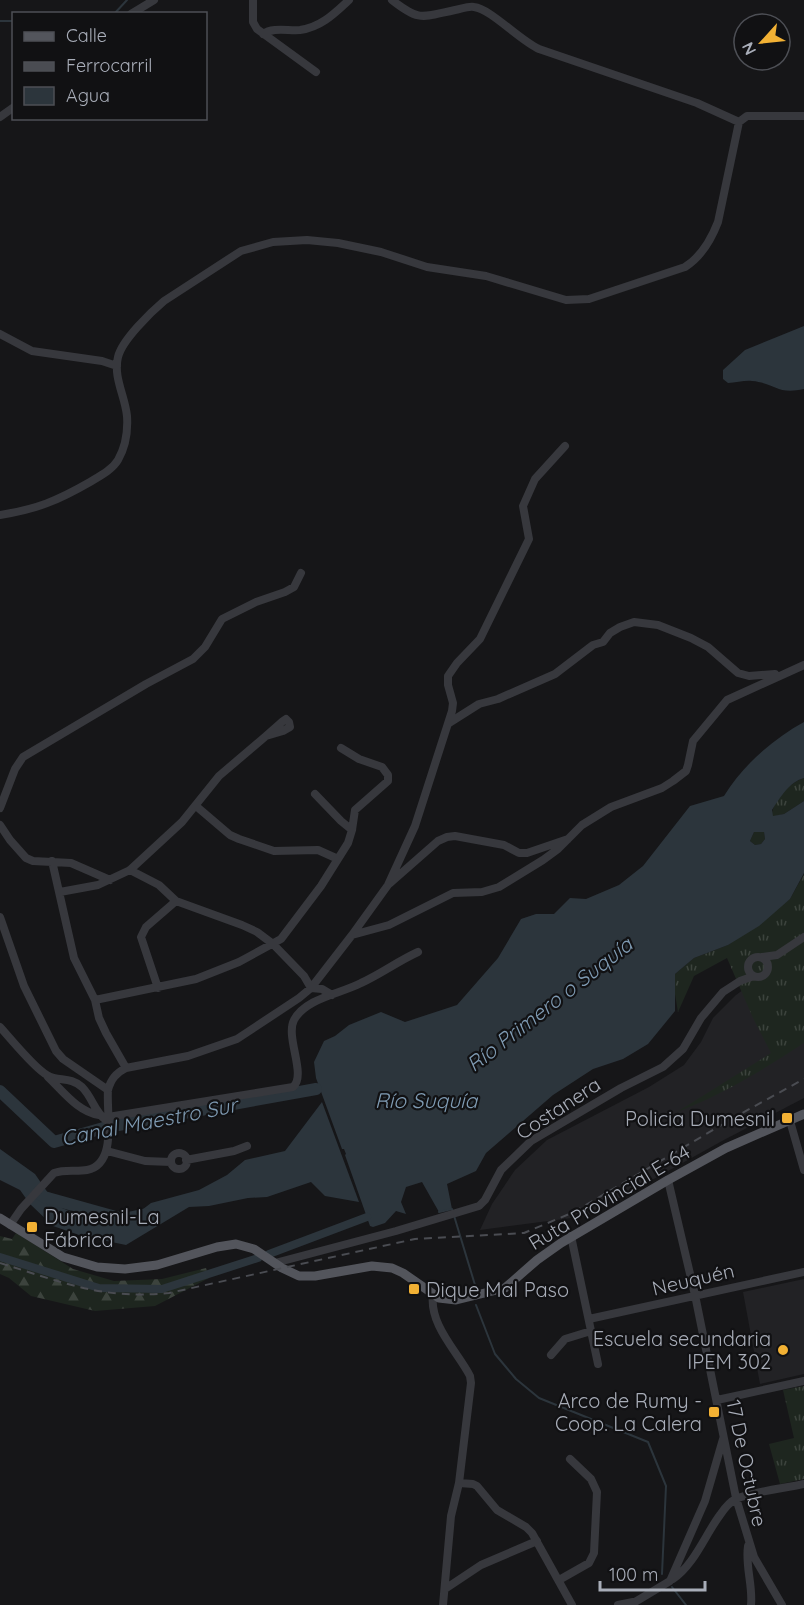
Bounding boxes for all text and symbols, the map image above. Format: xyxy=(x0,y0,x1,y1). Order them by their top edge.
legend xyxy=(12,12,207,120)
north arrow xyxy=(732,12,792,72)
text: Calle xyxy=(66,24,107,47)
text: N xyxy=(737,39,760,59)
text: Ferrocarril xyxy=(66,54,153,77)
text: Agua xyxy=(66,84,110,107)
water label: Río Primero o Suquía xyxy=(461,930,638,1077)
street label: Costanera xyxy=(511,1071,605,1145)
water label: Río Suquía xyxy=(375,1087,479,1113)
water label: Canal Maestro Sur xyxy=(59,1091,242,1151)
place label: Policia Dumesnil xyxy=(625,1106,775,1131)
marker: Policia Dumesnil xyxy=(780,1111,794,1125)
street label: Ruta Provincial E-64 xyxy=(524,1139,694,1255)
place label: Dumesnil-La Fábrica xyxy=(44,1204,160,1252)
marker: Dumesnil-La Fábrica xyxy=(25,1220,39,1234)
street label: Neuquén xyxy=(649,1257,737,1301)
place label: Dique Mal Paso xyxy=(426,1277,569,1302)
marker: Dique Mal Paso xyxy=(407,1282,421,1296)
place label: Escuela secundaria IPEM 302 xyxy=(593,1326,771,1374)
marker: Escuela secundaria IPEM 302 xyxy=(776,1343,790,1357)
place label: Arco de Rumy - Coop. La Calera xyxy=(555,1388,702,1436)
street label: 17 De Octubre xyxy=(721,1397,773,1529)
marker: Arco de Rumy - Coop. La Calera xyxy=(707,1405,721,1419)
scale bar xyxy=(600,1554,705,1592)
text: 100 m xyxy=(609,1563,658,1586)

